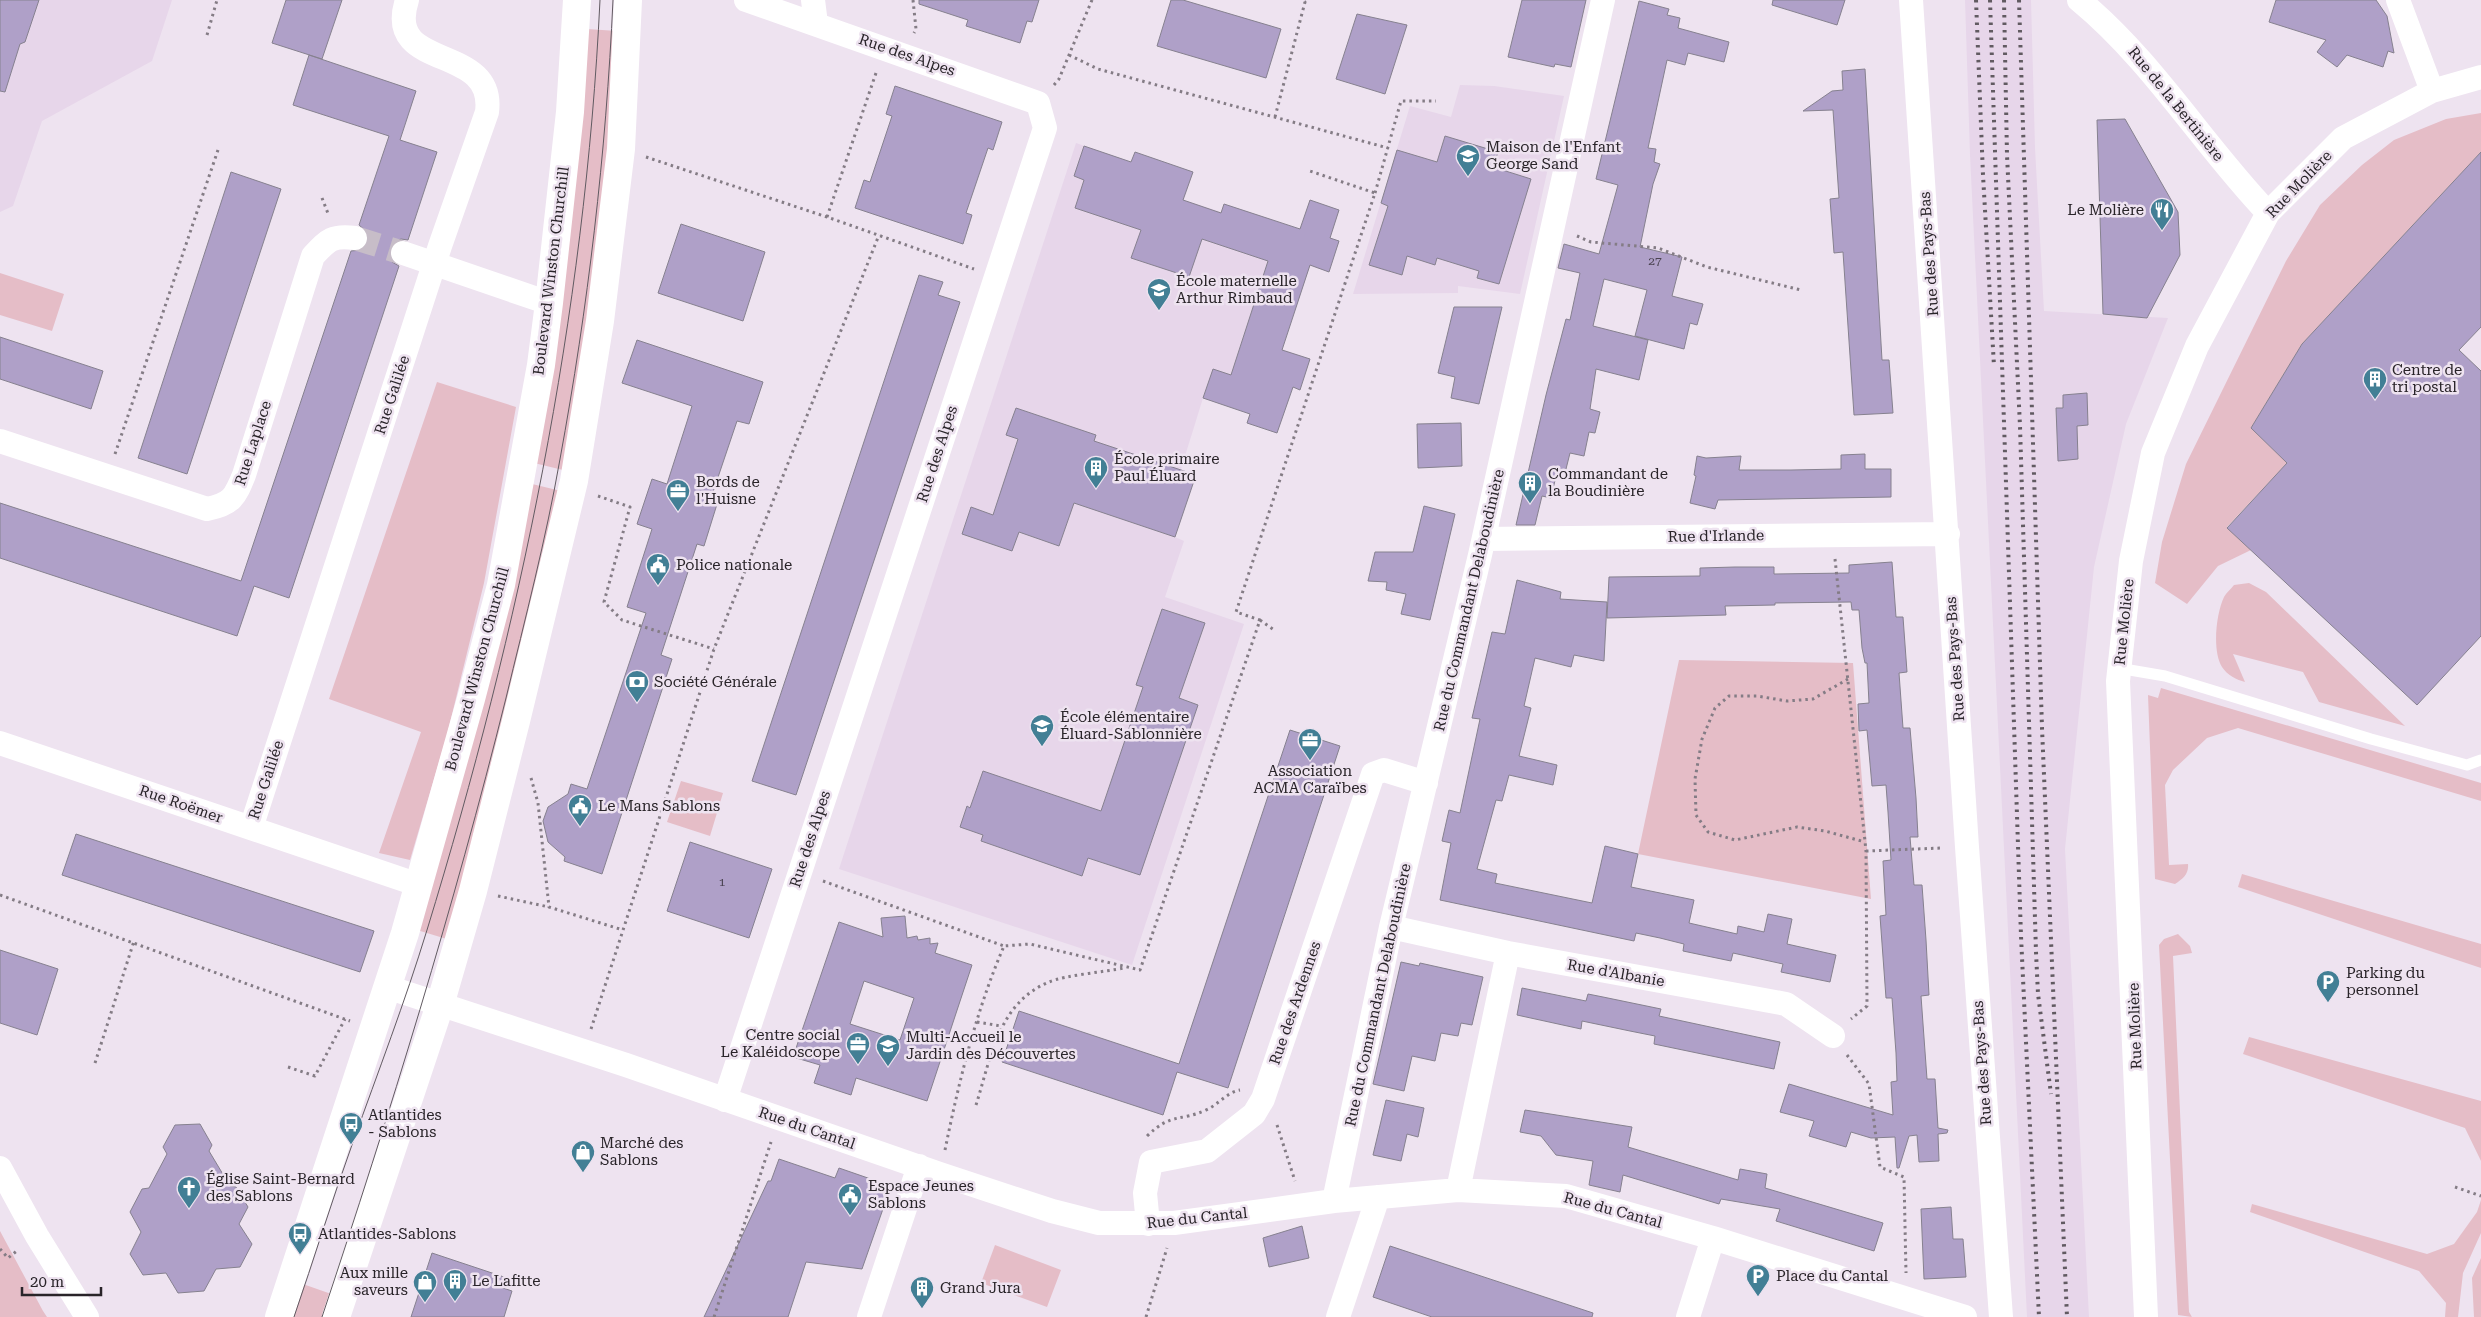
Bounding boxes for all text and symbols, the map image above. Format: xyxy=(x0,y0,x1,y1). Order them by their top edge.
street label: Rue des Alpes xyxy=(856,30,958,80)
street label: Rue de la Bertinière xyxy=(2124,43,2228,165)
place label: Maison de l'Enfant George Sand xyxy=(1486,138,1622,173)
school or university icon: Maison de l'Enfant George Sand xyxy=(1455,143,1481,177)
street label: Rue Molière xyxy=(2262,147,2336,221)
street label: Boulevard Winston Churchill xyxy=(529,165,573,376)
street label: Rue des Pays-Bas xyxy=(1916,191,1942,317)
restaurant icon: Le Molière xyxy=(2149,197,2175,231)
place label: Le Molière xyxy=(2067,201,2144,219)
house number: 27 xyxy=(1648,254,1662,268)
place label: École maternelle Arthur Rimbaud xyxy=(1176,272,1297,307)
school or university icon: École maternelle Arthur Rimbaud xyxy=(1146,277,1172,311)
street label: Rue Galilée xyxy=(371,353,413,437)
place label: Centre de tri postal xyxy=(2392,361,2462,396)
building icon: Centre de tri postal xyxy=(2362,366,2388,400)
street label: Rue Laplace xyxy=(231,398,275,488)
street label: Rue des Alpes xyxy=(913,403,961,505)
place label: École primaire Paul Éluard xyxy=(1114,450,1220,485)
building icon: École primaire Paul Éluard xyxy=(1083,455,1109,489)
place label: Commandant de la Boudinière xyxy=(1548,465,1668,500)
street label: Rue du Commandant Delaboudinière xyxy=(1430,467,1508,733)
building icon: Commandant de la Boudinière xyxy=(1517,470,1543,504)
place label: Bords de l'Huisne xyxy=(696,473,760,508)
office icon: Bords de l'Huisne xyxy=(665,478,691,512)
street label: Rue d'Irlande xyxy=(1668,526,1764,546)
public building icon: Police nationale xyxy=(645,552,671,586)
place label: Police nationale xyxy=(676,556,792,574)
street label: Boulevard Winston Churchill xyxy=(441,565,513,773)
street label: Rue Molière xyxy=(2111,578,2137,666)
street label: Rue des Pays-Bas xyxy=(1942,596,1968,722)
bank icon: Société Générale xyxy=(624,669,650,703)
place label: Société Générale xyxy=(654,673,777,691)
place label: École élémentaire Éluard-Sablonnière xyxy=(1060,708,1202,743)
school or university icon: École élémentaire Éluard-Sablonnière xyxy=(1029,713,1055,747)
office icon: Association ACMA Caraïbes xyxy=(1297,727,1323,761)
street label: Rue Galilée xyxy=(245,738,287,822)
place label: Association ACMA Caraïbes xyxy=(1253,762,1367,797)
street label: Rue Roëmer xyxy=(137,781,225,827)
street label: Rue des Alpes xyxy=(786,788,834,890)
public building icon: Le Mans Sablons xyxy=(567,793,593,827)
place label: Le Mans Sablons xyxy=(598,797,720,815)
street label: Rue du Commandant Delaboudinière xyxy=(1341,862,1415,1128)
house number: 1 xyxy=(719,875,726,889)
street label: Rue des Ardennes xyxy=(1265,939,1325,1067)
street label: Rue d'Albanie xyxy=(1566,956,1666,990)
place label: Parking du personnel xyxy=(2346,964,2425,999)
parking icon: Parking du personnel xyxy=(2315,969,2341,1003)
street label: Rue Molière xyxy=(2124,982,2146,1070)
street label: Rue des Pays-Bas xyxy=(1969,1000,1995,1126)
place label: Centre social Le Kaléidoscope xyxy=(721,1026,840,1061)
place label: Multi-Accueil le Jardin des Découvertes xyxy=(906,1028,1076,1063)
office icon: Centre social Le Kaléidoscope xyxy=(845,1031,871,1065)
school or university icon: Multi-Accueil le Jardin des Découvertes xyxy=(875,1033,901,1067)
street label: Rue du Cantal xyxy=(756,1103,858,1153)
place label: Atlantides - Sablons xyxy=(368,1106,442,1141)
bus stop icon: Atlantides - Sablons xyxy=(338,1111,364,1145)
place label: Marché des Sablons xyxy=(600,1134,683,1169)
shop icon: Marché des Sablons xyxy=(570,1139,596,1173)
place label: Église Saint-Bernard des Sablons xyxy=(206,1170,355,1205)
church icon: Église Saint-Bernard des Sablons xyxy=(176,1175,202,1209)
place label: Espace Jeunes Sablons xyxy=(868,1177,974,1212)
public building icon: Espace Jeunes Sablons xyxy=(837,1182,863,1216)
street label: Rue du Cantal xyxy=(1562,1188,1665,1232)
street label: Rue du Cantal xyxy=(1146,1204,1249,1232)
bus stop icon: Atlantides-Sablons xyxy=(287,1221,313,1255)
place label: Atlantides-Sablons xyxy=(318,1225,456,1243)
parking icon: Place du Cantal xyxy=(1745,1263,1771,1297)
scale bar xyxy=(22,1264,101,1296)
place label: Aux mille saveurs xyxy=(340,1264,408,1299)
place label: Place du Cantal xyxy=(1776,1267,1889,1285)
building icon: Le Lafitte xyxy=(442,1268,468,1302)
shop icon: Aux mille saveurs xyxy=(412,1269,438,1303)
place label: Le Lafitte xyxy=(472,1272,541,1290)
text: 20 m xyxy=(30,1273,65,1291)
building icon: Grand Jura xyxy=(909,1275,935,1309)
place label: Grand Jura xyxy=(940,1279,1021,1297)

